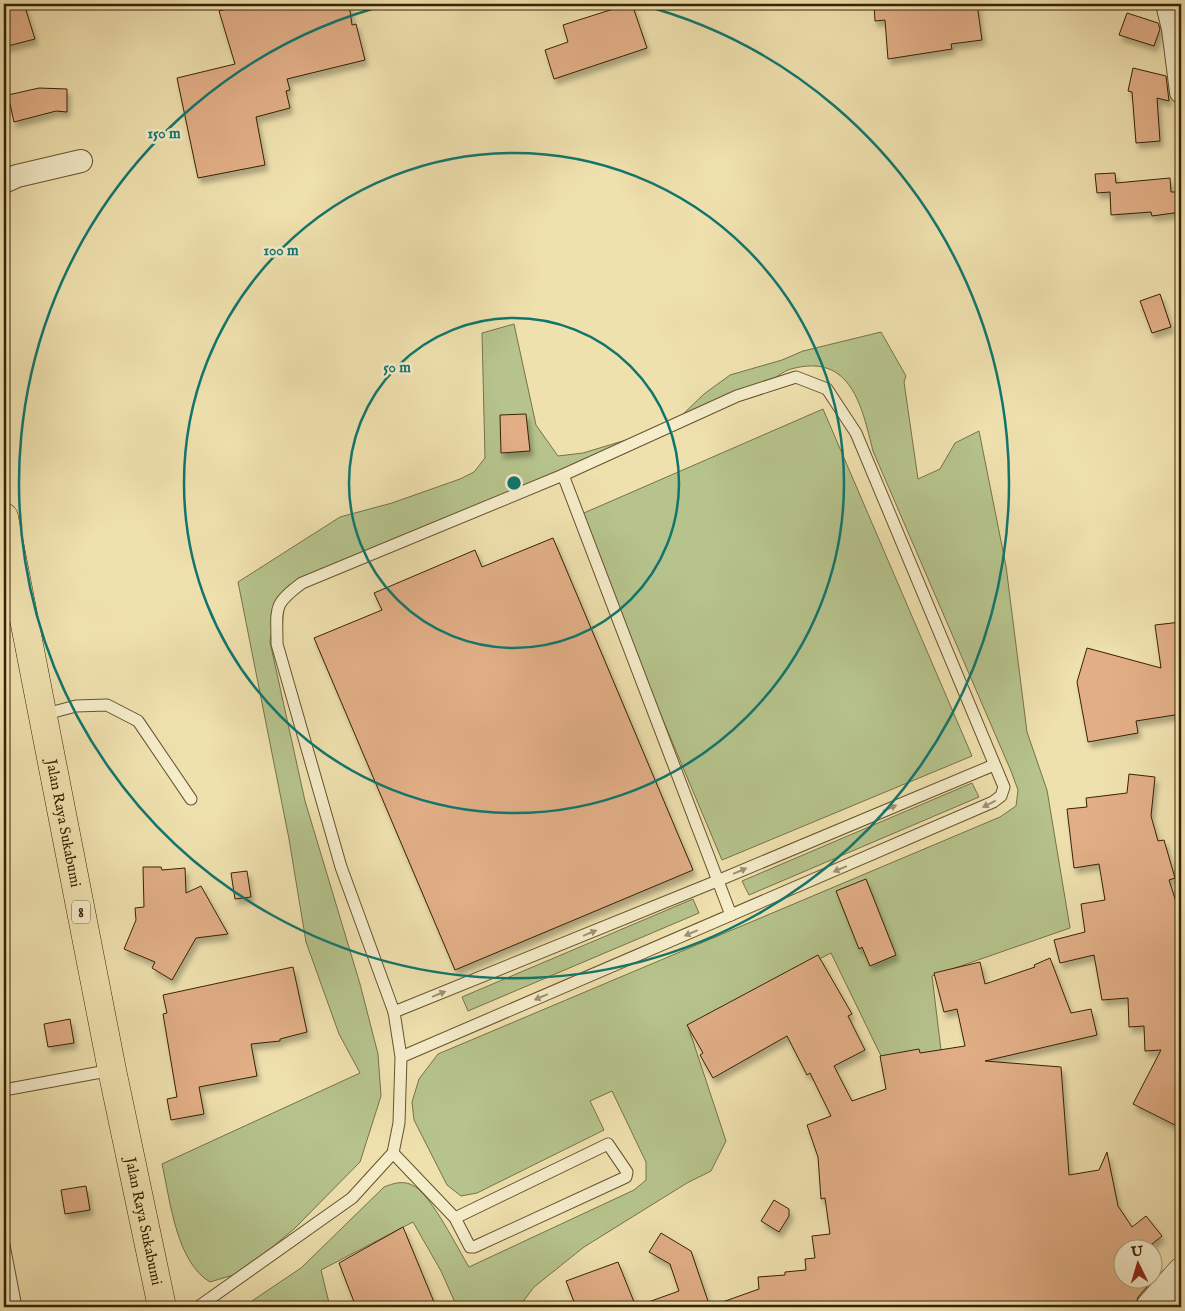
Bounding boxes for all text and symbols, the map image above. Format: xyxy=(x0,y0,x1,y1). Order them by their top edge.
text: 150 m xyxy=(147,124,181,143)
text: 100 m xyxy=(263,241,299,260)
text: 50 m xyxy=(383,358,411,377)
centre of rings xyxy=(505,474,523,492)
street label: Jalan Raya Sukabumi xyxy=(41,756,85,889)
one-way arrow xyxy=(982,800,996,808)
one-way arrow xyxy=(883,804,897,812)
one-way arrow xyxy=(833,865,847,873)
one-way arrow xyxy=(733,867,747,875)
road number: 8 xyxy=(72,900,90,924)
one-way arrow xyxy=(582,928,597,936)
one-way arrow xyxy=(684,929,698,937)
one-way arrow xyxy=(432,990,447,998)
one-way arrow xyxy=(534,993,548,1001)
street label: Jalan Raya Sukabumi xyxy=(120,1154,166,1287)
north arrow xyxy=(1112,1238,1162,1288)
text: U xyxy=(1129,1242,1145,1262)

